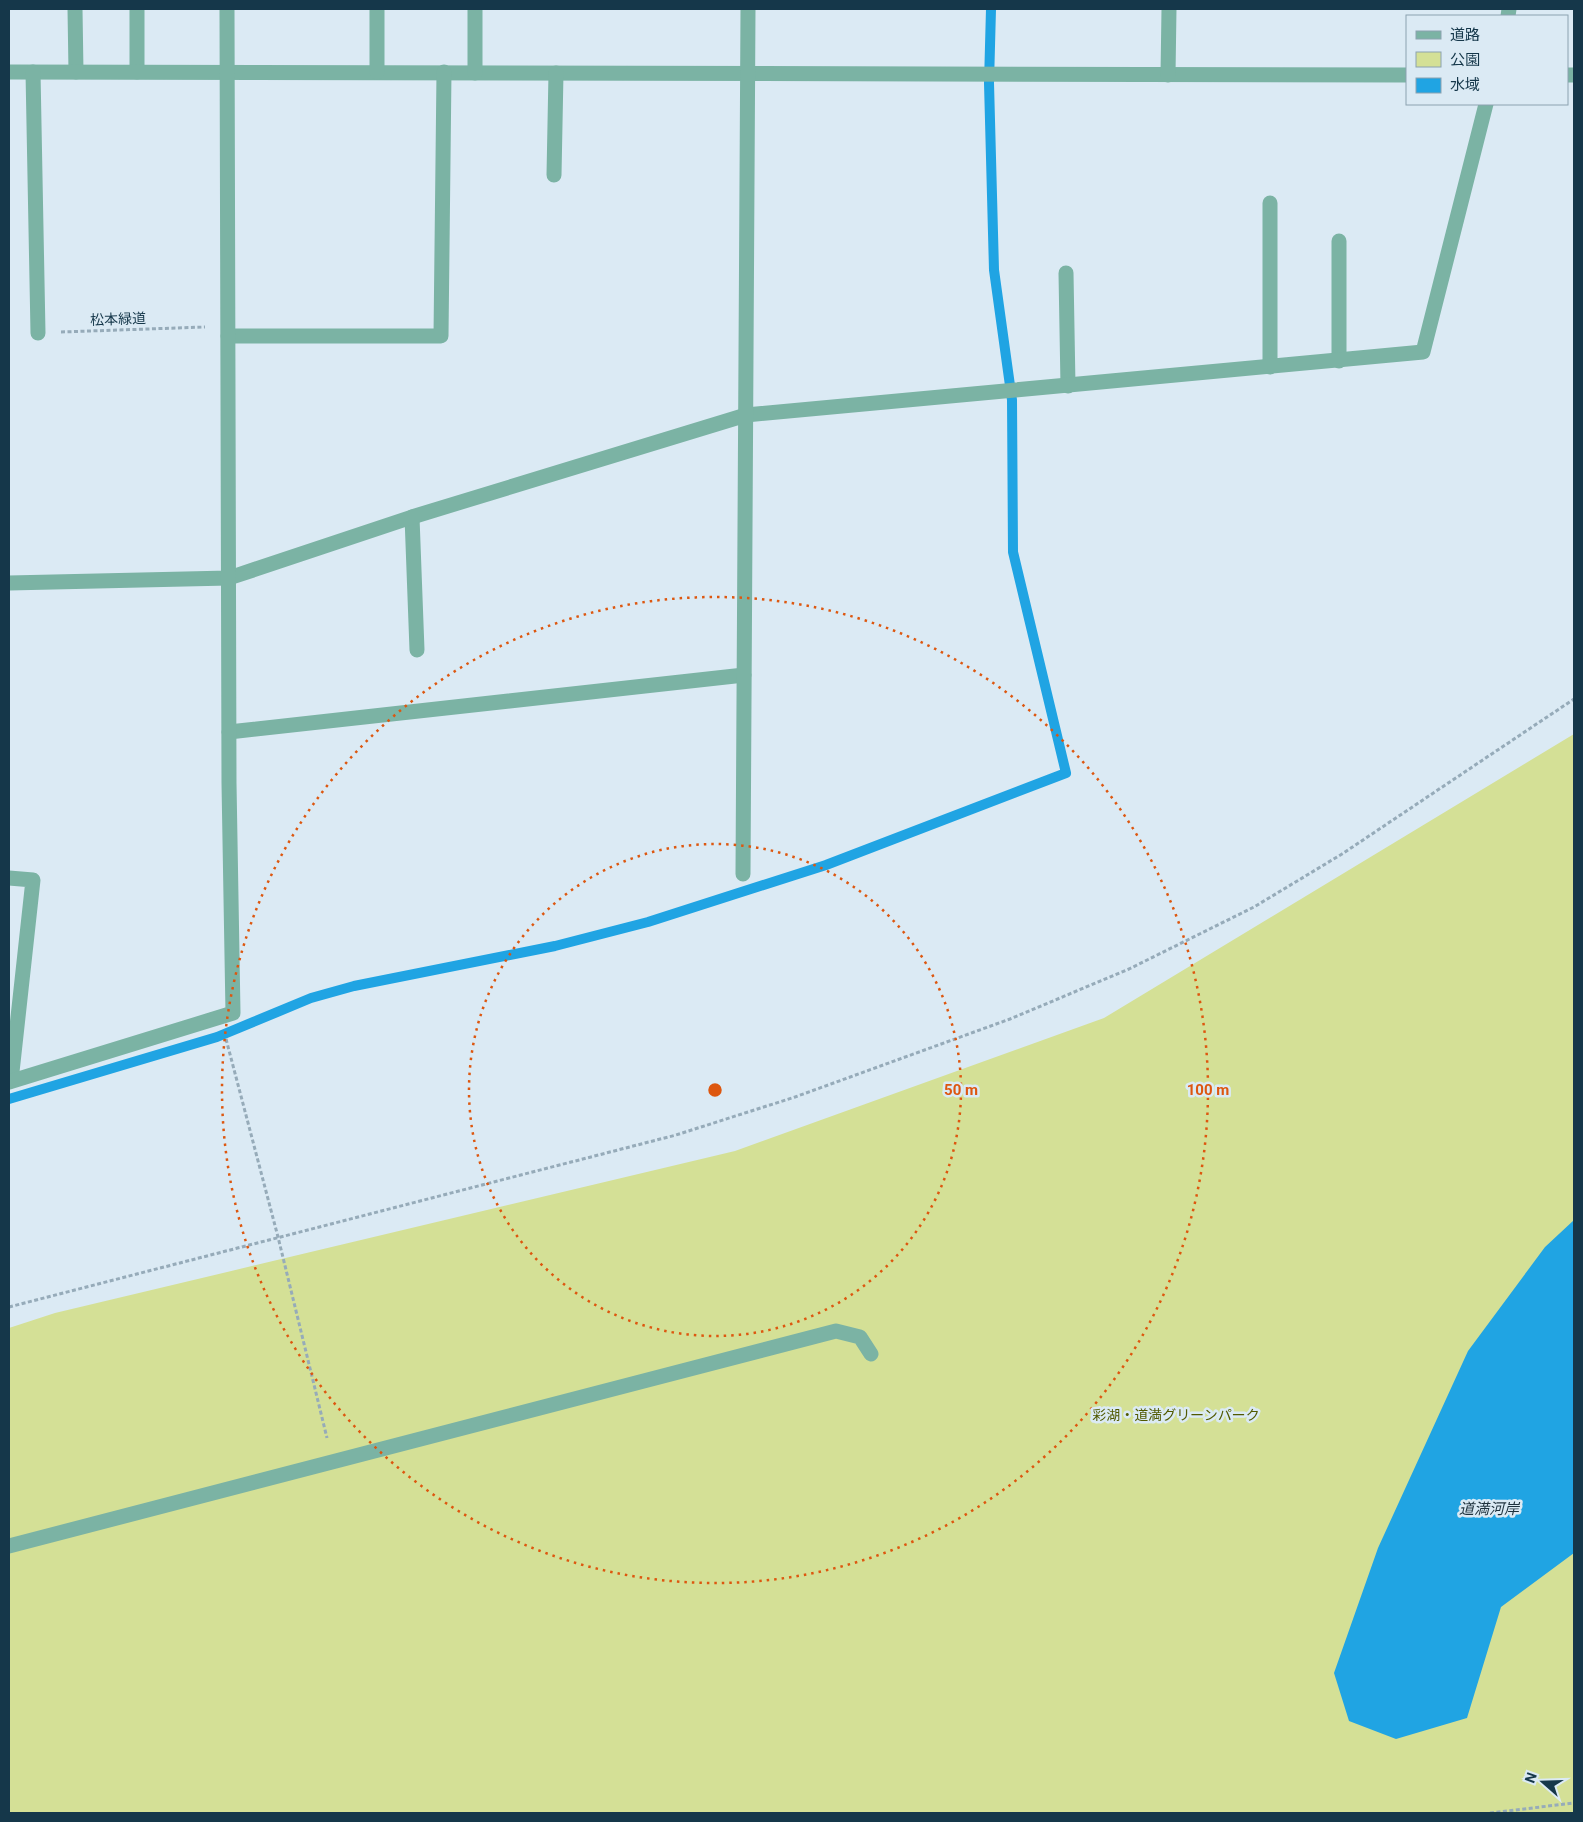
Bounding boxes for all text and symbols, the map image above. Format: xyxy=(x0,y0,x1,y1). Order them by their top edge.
legend xyxy=(1406,15,1568,105)
text: 道路 xyxy=(1450,26,1480,44)
text: 公園 xyxy=(1450,51,1480,69)
text: 水域 xyxy=(1450,76,1480,94)
street label: 松本緑道 xyxy=(90,310,146,328)
centre of rings xyxy=(706,1081,724,1099)
text: 50 m xyxy=(944,1081,978,1099)
text: 100 m xyxy=(1187,1081,1229,1099)
park label: 彩湖・道満グリーンパーク xyxy=(1092,1407,1260,1423)
water label: 道満河岸 xyxy=(1459,1500,1521,1518)
north arrow xyxy=(1518,1757,1568,1807)
text: N xyxy=(1522,1770,1540,1785)

